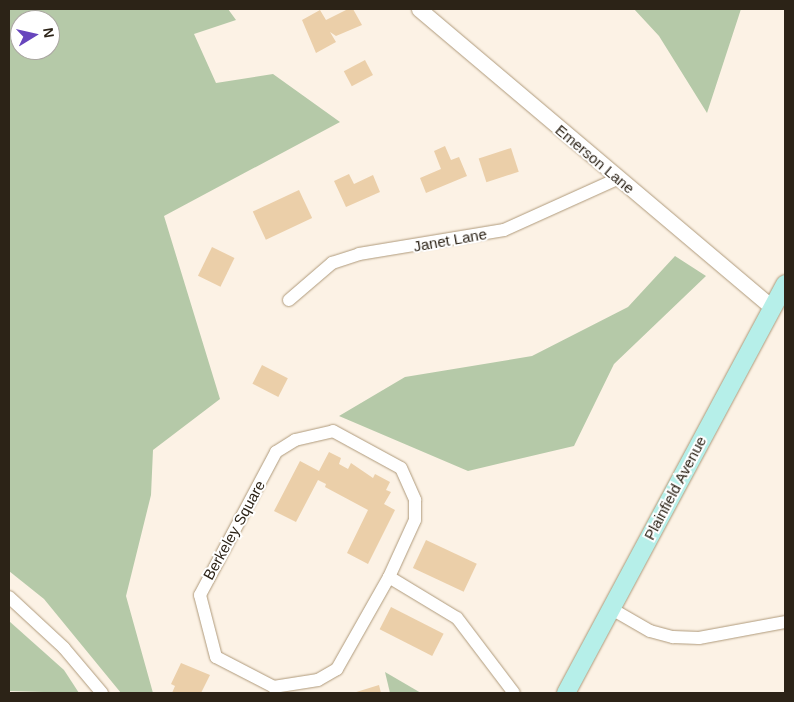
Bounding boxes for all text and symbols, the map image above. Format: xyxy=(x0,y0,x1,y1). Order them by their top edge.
north arrow xyxy=(10,10,60,60)
text: N xyxy=(40,27,58,39)
street label: Emerson Lane xyxy=(552,121,638,197)
street label: Janet Lane xyxy=(412,225,488,255)
street label: Plainfield Avenue xyxy=(640,433,710,543)
street label: Berkeley Square xyxy=(199,477,269,583)

